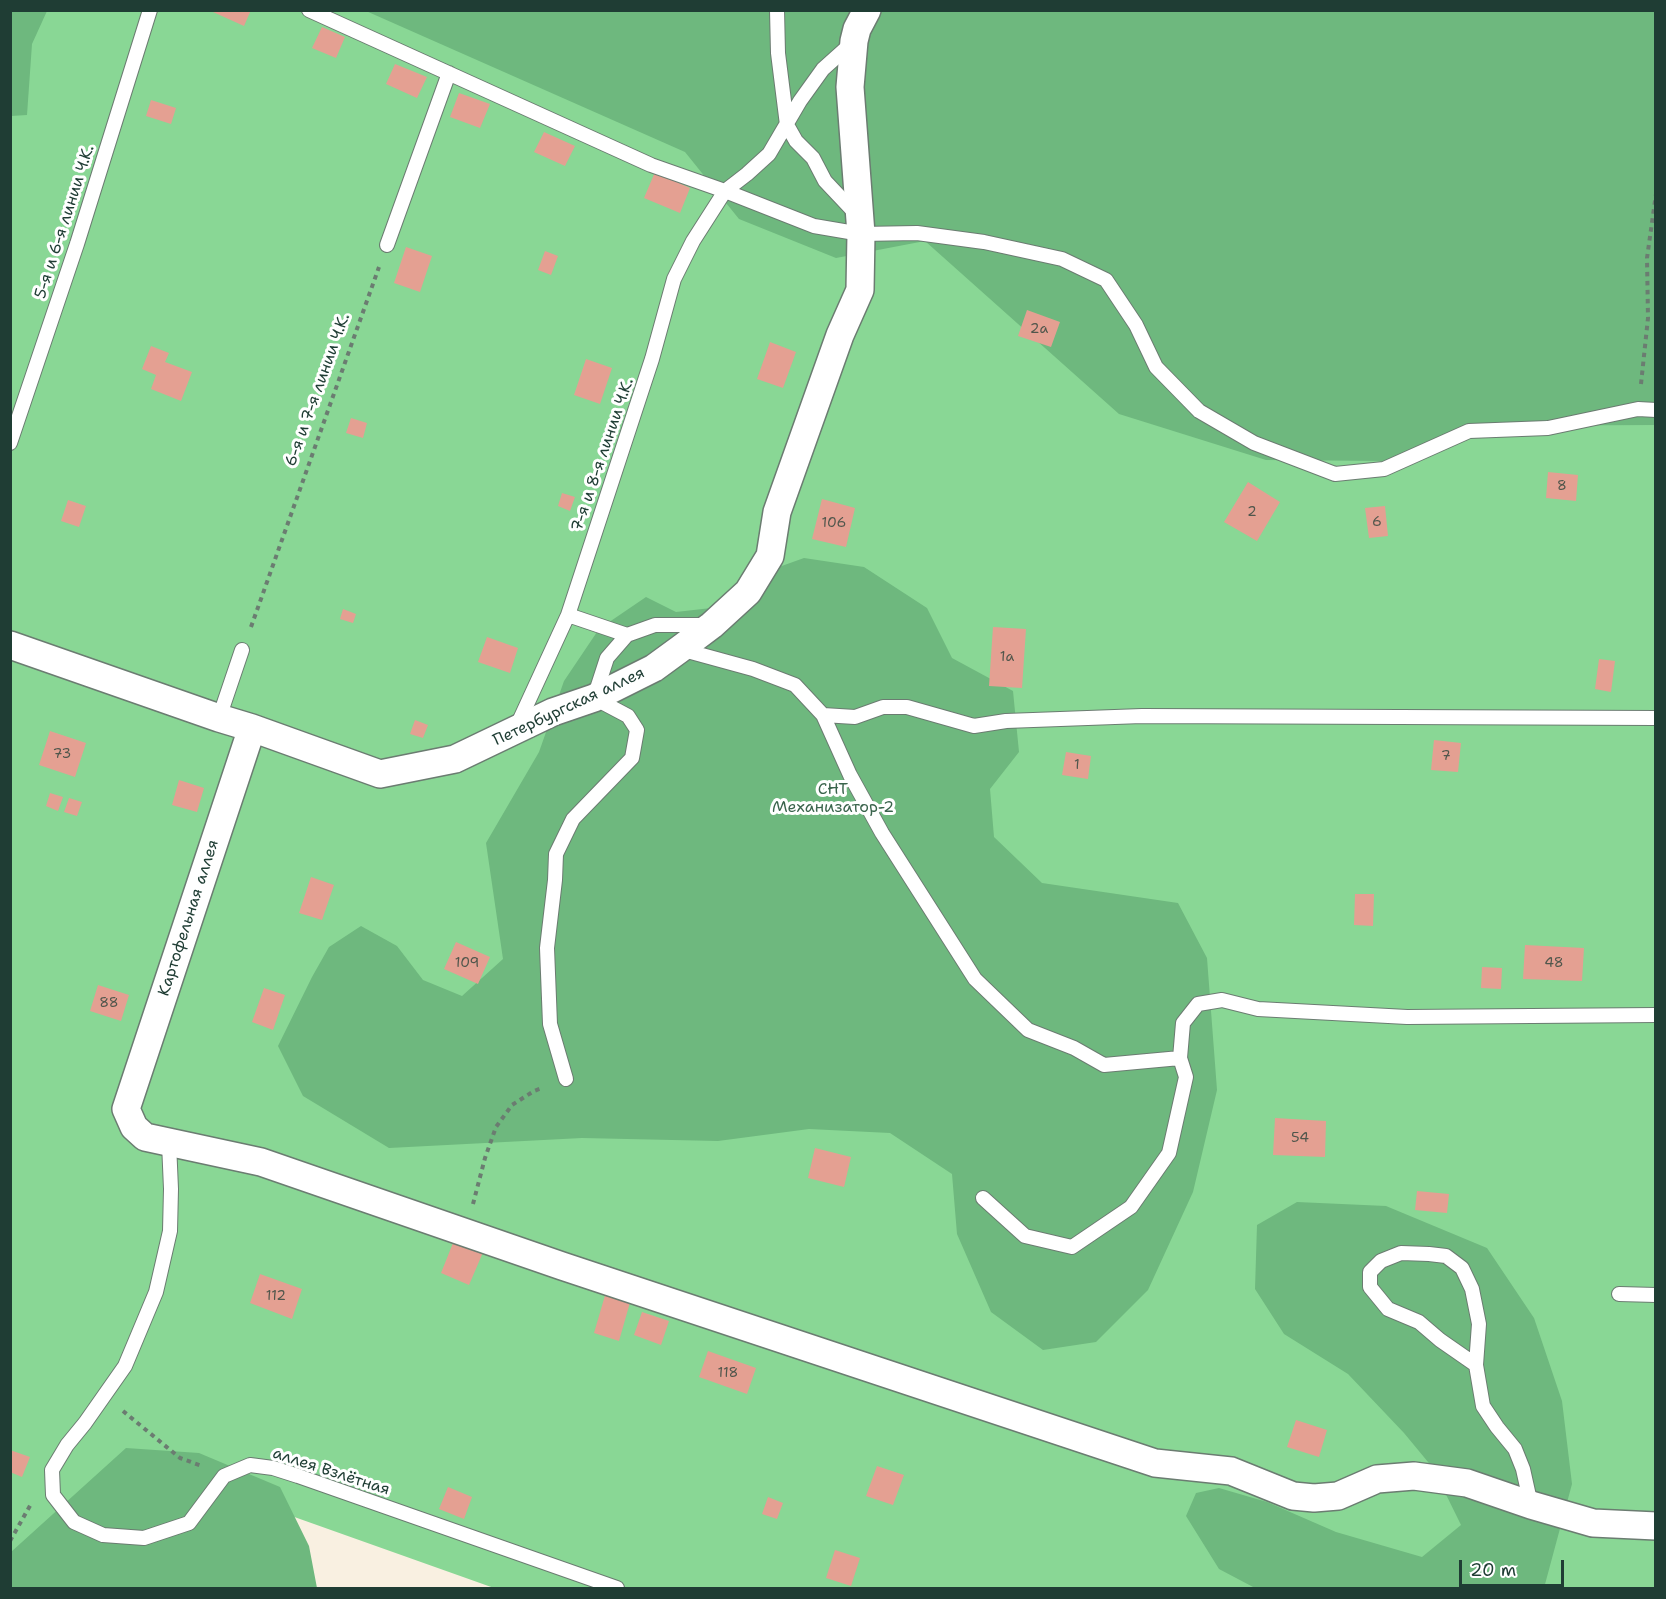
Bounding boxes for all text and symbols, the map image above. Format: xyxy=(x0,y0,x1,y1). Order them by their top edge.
street label: 5-я и 6-я линии Ч.К. xyxy=(31,143,99,301)
street label: 6-я и 7-я линии Ч.К. xyxy=(281,311,355,469)
house number: 2а xyxy=(1030,321,1048,337)
street label: 7-я и 8-я линии Ч.К. xyxy=(568,376,638,534)
house number: 8 xyxy=(1557,478,1567,494)
house number: 2 xyxy=(1247,504,1257,520)
house number: 6 xyxy=(1372,514,1382,530)
house number: 106 xyxy=(822,515,846,531)
house number: 1а xyxy=(1000,649,1014,665)
street label: Петербургская аллея xyxy=(490,663,648,751)
house number: 73 xyxy=(53,746,71,762)
house number: 7 xyxy=(1441,748,1451,764)
house number: 1 xyxy=(1074,757,1080,773)
park label: СНТ Механизатор-2 xyxy=(772,780,894,818)
street label: Картофельная аллея xyxy=(155,837,223,999)
house number: 109 xyxy=(455,955,479,971)
house number: 48 xyxy=(1544,955,1564,971)
house number: 88 xyxy=(99,995,119,1011)
house number: 54 xyxy=(1291,1130,1309,1146)
house number: 112 xyxy=(266,1288,286,1304)
house number: 118 xyxy=(718,1365,738,1381)
street label: аллея Взлётная xyxy=(270,1444,392,1500)
scale bar xyxy=(1462,1548,1567,1586)
text: 20 m xyxy=(1470,1558,1516,1582)

